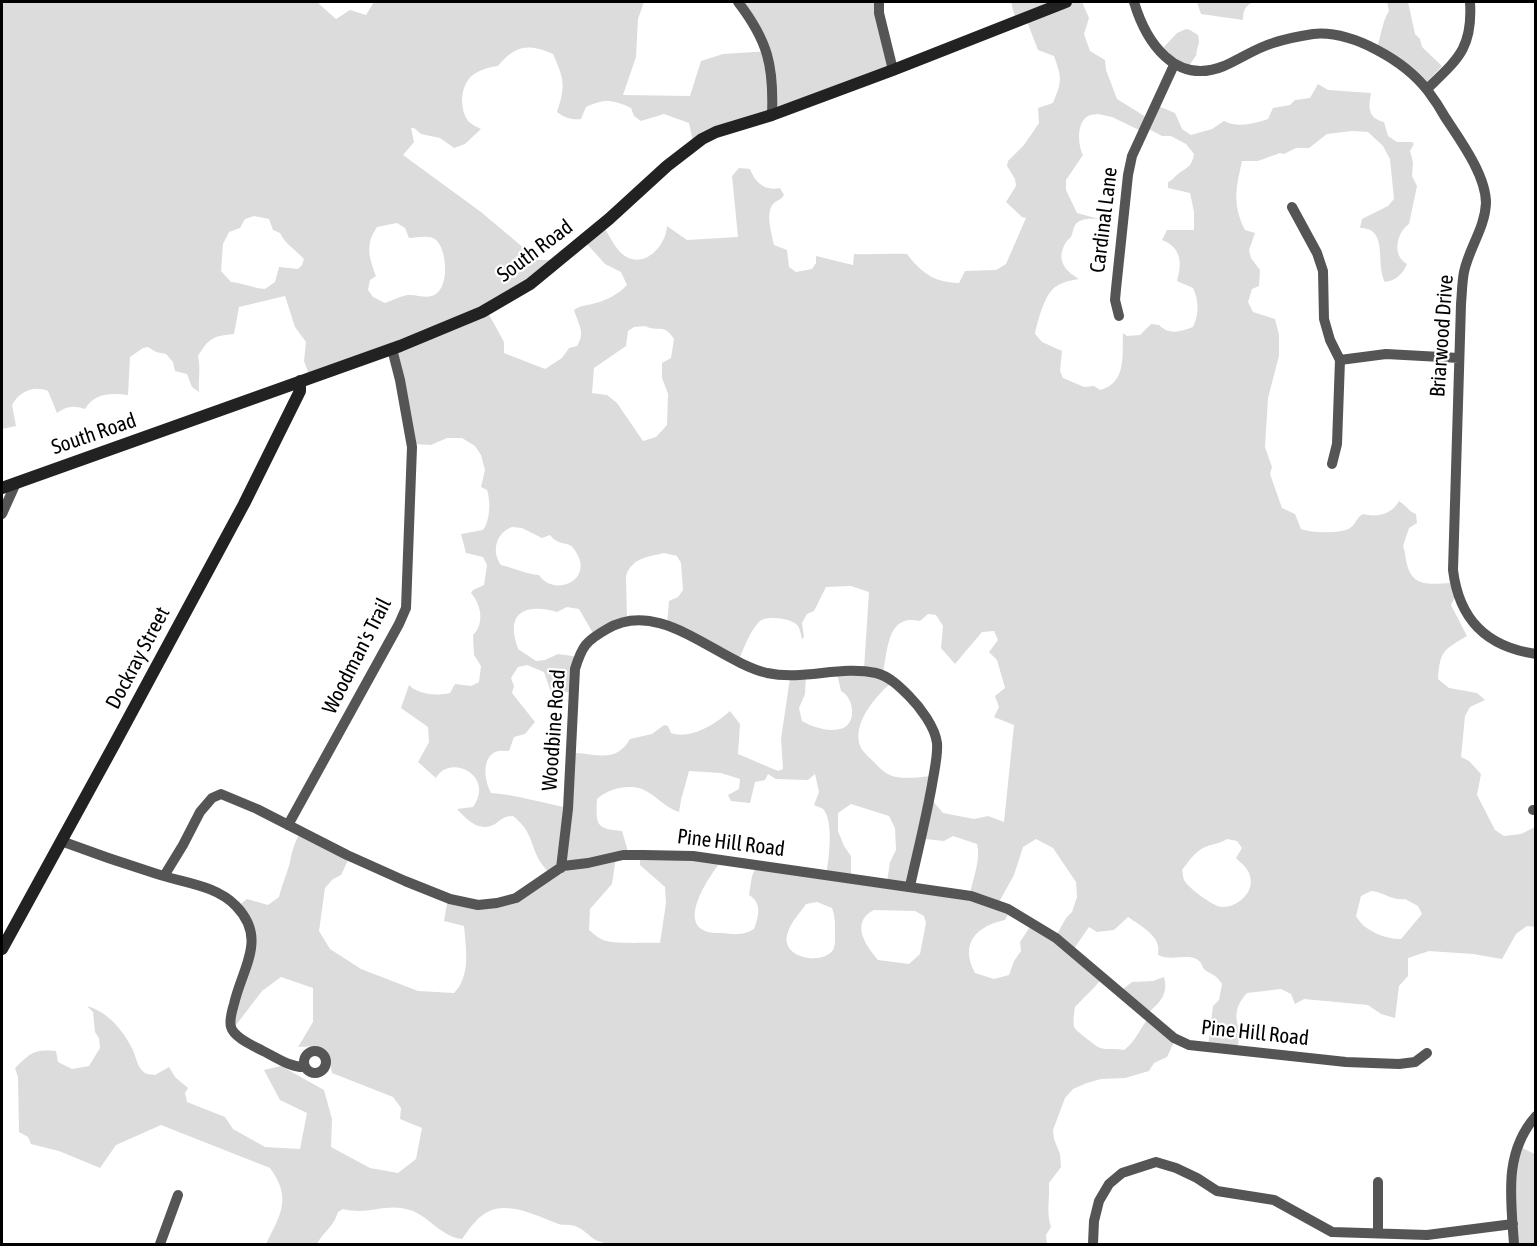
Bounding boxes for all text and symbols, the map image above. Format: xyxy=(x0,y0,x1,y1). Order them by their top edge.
street label: Cardinal Lane xyxy=(1085,166,1123,274)
street label: South Road xyxy=(492,214,578,288)
street label: Briarwood Drive xyxy=(1425,274,1459,398)
street label: South Road xyxy=(48,408,140,460)
street label: Woodman's Trail xyxy=(317,594,397,718)
street label: Dockray Street xyxy=(101,603,175,713)
street label: Woodbine Road xyxy=(537,668,571,792)
street label: Pine Hill Road xyxy=(676,824,786,862)
street label: Pine Hill Road xyxy=(1200,1015,1310,1051)

